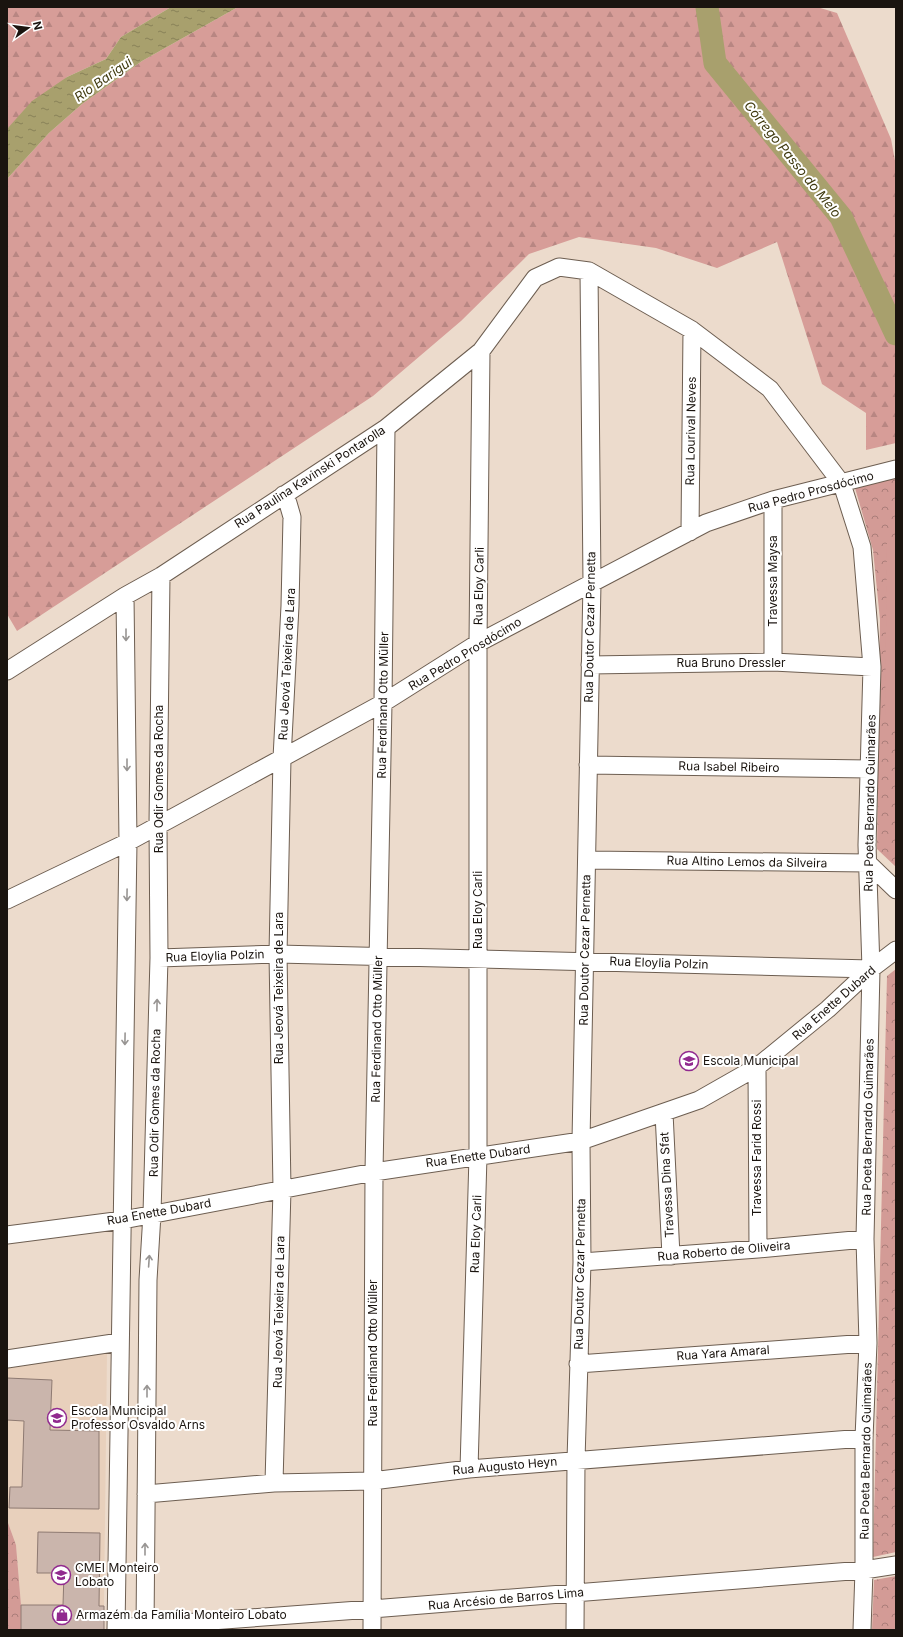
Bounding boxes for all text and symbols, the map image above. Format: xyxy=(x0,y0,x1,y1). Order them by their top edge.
north arrow xyxy=(8,8,48,48)
text: N xyxy=(30,20,46,31)
water label: Rio Barigui xyxy=(71,53,136,105)
water label: Córrego Passo do Melo xyxy=(741,98,845,221)
street label: Rua Lourival Neves xyxy=(682,376,699,486)
street label: Rua Paulina Kavinski Pontarolla xyxy=(232,422,388,531)
street label: Rua Pedro Prosdócimo xyxy=(746,468,875,515)
street label: Travessa Maysa xyxy=(765,535,780,627)
street label: Rua Eloy Carli xyxy=(470,547,487,625)
street label: Rua Doutor Cezar Pernetta xyxy=(581,551,598,703)
street label: Rua Jeová Teixeira de Lara xyxy=(275,587,298,741)
street label: Rua Pedro Prosdócimo xyxy=(405,614,524,693)
one-way arrow xyxy=(122,628,130,641)
street label: Rua Ferdinand Otto Müller xyxy=(374,631,391,779)
street label: Rua Bruno Dressler xyxy=(676,655,786,670)
street label: Rua Odir Gomes da Rocha xyxy=(151,705,166,853)
street label: Rua Poeta Bernardo Guimarães xyxy=(860,714,879,892)
one-way arrow xyxy=(123,758,131,771)
street label: Rua Isabel Ribeiro xyxy=(678,758,780,775)
street label: Rua Altino Lemos da Silveira xyxy=(667,853,827,870)
street label: Rua Eloy Carli xyxy=(470,871,485,949)
street label: Rua Doutor Cezar Pernetta xyxy=(576,874,593,1026)
one-way arrow xyxy=(123,888,131,901)
street label: Rua Jeová Teixeira de Lara xyxy=(271,912,286,1064)
street label: Rua Eloylia Polzin xyxy=(165,946,265,965)
street label: Rua Eloylia Polzin xyxy=(609,953,709,972)
street label: Rua Ferdinand Otto Müller xyxy=(368,955,385,1103)
street label: Rua Enette Dubard xyxy=(789,962,878,1043)
one-way arrow xyxy=(154,999,161,1012)
street label: Rua Odir Gomes da Rocha xyxy=(146,1029,163,1177)
one-way arrow xyxy=(121,1032,129,1045)
street label: Rua Poeta Bernardo Guimarães xyxy=(858,1038,877,1216)
school or university icon: Escola Municipal xyxy=(678,1050,700,1072)
place label: Escola Municipal xyxy=(703,1053,798,1068)
street label: Travessa Farid Rossi xyxy=(749,1100,764,1216)
street label: Travessa Dina Sfat xyxy=(656,1132,677,1238)
street label: Rua Enette Dubard xyxy=(425,1141,531,1170)
street label: Rua Enette Dubard xyxy=(106,1195,212,1228)
street label: Rua Eloy Carli xyxy=(467,1195,484,1273)
street label: Rua Doutor Cezar Pernetta xyxy=(571,1198,588,1350)
street label: Rua Jeová Teixeira de Lara xyxy=(270,1236,287,1388)
street label: Rua Roberto de Oliveira xyxy=(657,1237,791,1264)
one-way arrow xyxy=(145,1255,152,1268)
street label: Rua Ferdinand Otto Müller xyxy=(365,1279,380,1427)
street label: Rua Yara Amaral xyxy=(676,1342,770,1363)
street label: Rua Poeta Bernardo Guimarães xyxy=(856,1362,875,1540)
one-way arrow xyxy=(143,1385,151,1398)
place label: Escola Municipal Professor Osvaldo Arns xyxy=(71,1403,205,1432)
school or university icon: Escola Municipal Professor Osvaldo Arns xyxy=(46,1407,68,1429)
street label: Rua Augusto Heyn xyxy=(452,1453,558,1478)
one-way arrow xyxy=(141,1543,149,1556)
place label: CMEI Monteiro Lobato xyxy=(75,1560,159,1589)
school or university icon: CMEI Monteiro Lobato xyxy=(50,1564,72,1586)
street label: Rua Arcésio de Barros Lima xyxy=(427,1584,585,1613)
shop icon: Armazém da Família Monteiro Lobato xyxy=(51,1604,73,1626)
place label: Armazém da Família Monteiro Lobato xyxy=(76,1607,287,1622)

